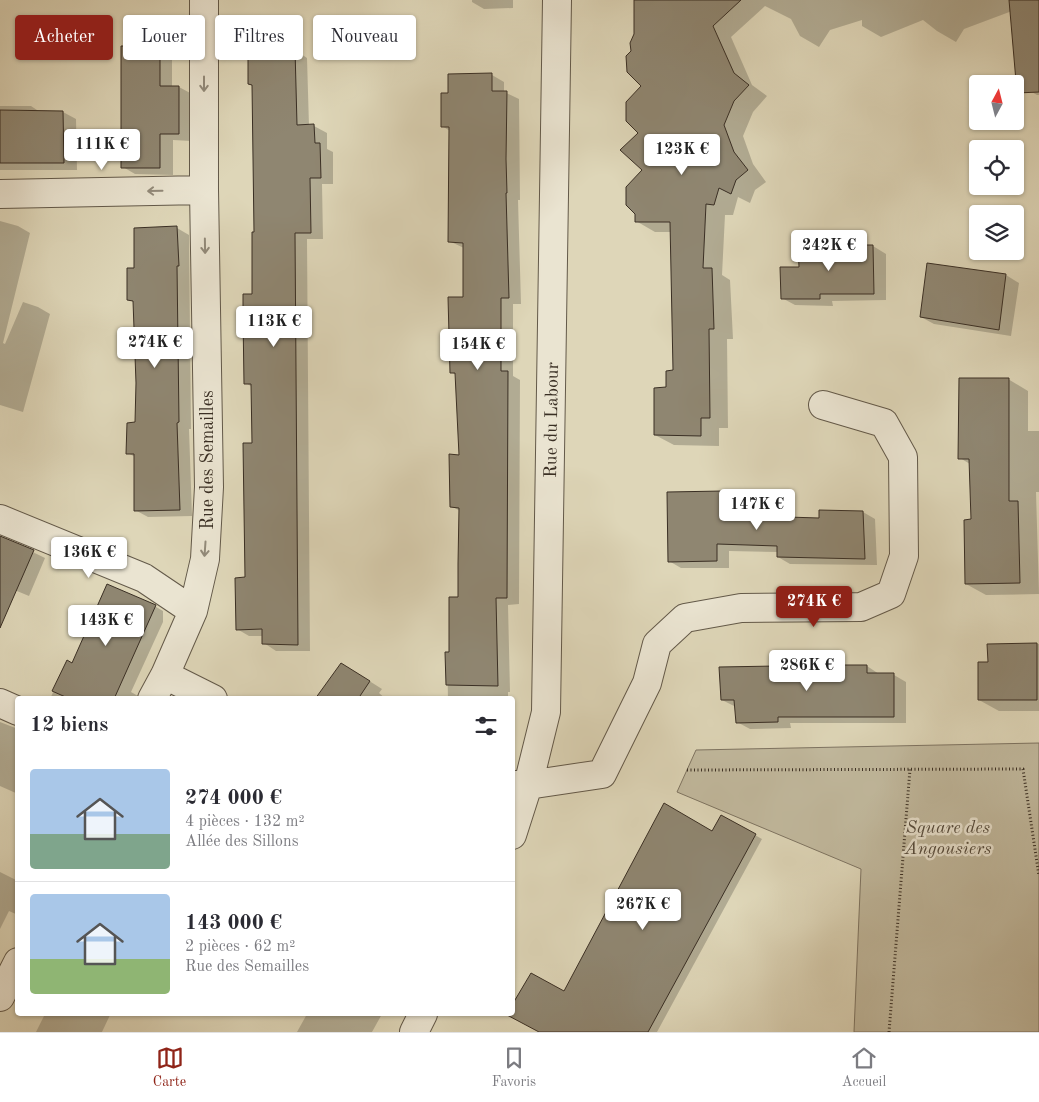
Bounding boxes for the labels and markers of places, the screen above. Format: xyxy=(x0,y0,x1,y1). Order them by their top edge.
pin: 111K € xyxy=(61,128,143,171)
pin: 123K € xyxy=(641,134,723,176)
pin: 242K € xyxy=(788,230,870,272)
pin: 113K € xyxy=(233,306,315,348)
pin: 274K € xyxy=(114,326,196,369)
pin: 154K € xyxy=(437,328,519,371)
pin: 147K € xyxy=(716,488,798,531)
pin: 136K € xyxy=(48,536,130,579)
pin: 274K € xyxy=(773,586,855,628)
pin: 143K € xyxy=(65,604,147,647)
pin: 286K € xyxy=(766,650,848,692)
pin: 267K € xyxy=(602,888,684,931)

